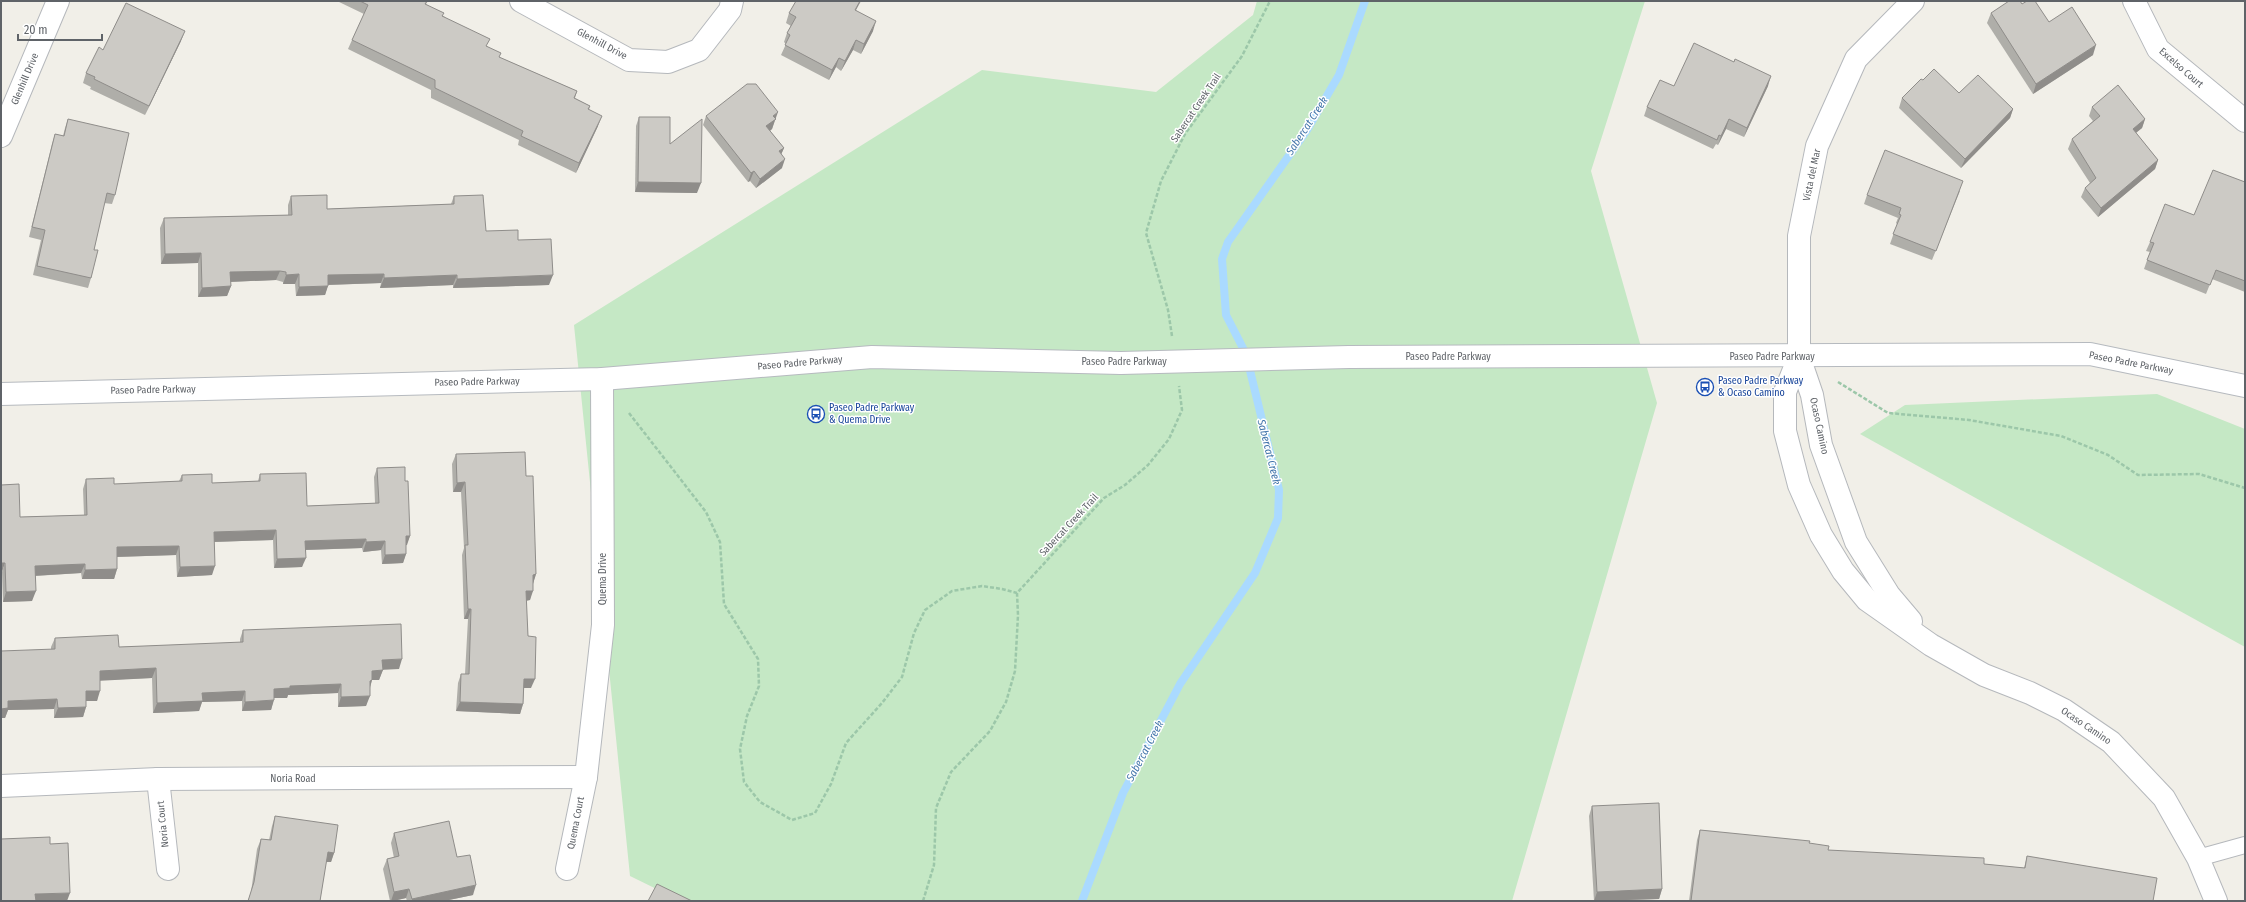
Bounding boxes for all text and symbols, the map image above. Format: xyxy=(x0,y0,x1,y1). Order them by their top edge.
scale bar xyxy=(18,16,102,42)
text: 20 m xyxy=(24,23,48,37)
street label: Glenhill Drive xyxy=(575,26,629,62)
street label: Excelso Court xyxy=(2156,46,2206,91)
street label: Glenhill Drive xyxy=(9,51,41,107)
street label: Sabercat Creek Trail xyxy=(1168,71,1224,145)
water label: Sabercat Creek xyxy=(1283,94,1331,158)
street label: Vista del Mar xyxy=(1801,147,1823,202)
street label: Paseo Padre Parkway xyxy=(2088,349,2174,377)
street label: Paseo Padre Parkway xyxy=(1405,351,1491,363)
street label: Paseo Padre Parkway xyxy=(1729,351,1815,363)
street label: Paseo Padre Parkway xyxy=(757,353,844,373)
street label: Paseo Padre Parkway xyxy=(1081,356,1167,368)
street label: Paseo Padre Parkway xyxy=(434,375,520,389)
place label: Paseo Padre Parkway & Ocaso Camino xyxy=(1718,375,1804,399)
bus stop icon: Paseo Padre Parkway & Ocaso Camino xyxy=(1695,377,1715,397)
street label: Paseo Padre Parkway xyxy=(110,383,196,397)
street label: Ocaso Camino xyxy=(1807,396,1831,456)
place label: Paseo Padre Parkway & Quema Drive xyxy=(829,402,915,426)
bus stop icon: Paseo Padre Parkway & Quema Drive xyxy=(806,404,826,424)
water label: Sabercat Creek xyxy=(1254,417,1283,486)
street label: Sabercat Creek Trail xyxy=(1037,491,1101,559)
street label: Quema Drive xyxy=(597,553,609,605)
street label: Ocaso Camino xyxy=(2059,705,2113,747)
water label: Sabercat Creek xyxy=(1123,718,1167,784)
street label: Noria Road xyxy=(270,773,316,785)
street label: Quema Court xyxy=(565,795,587,850)
street label: Noria Court xyxy=(155,799,171,848)

